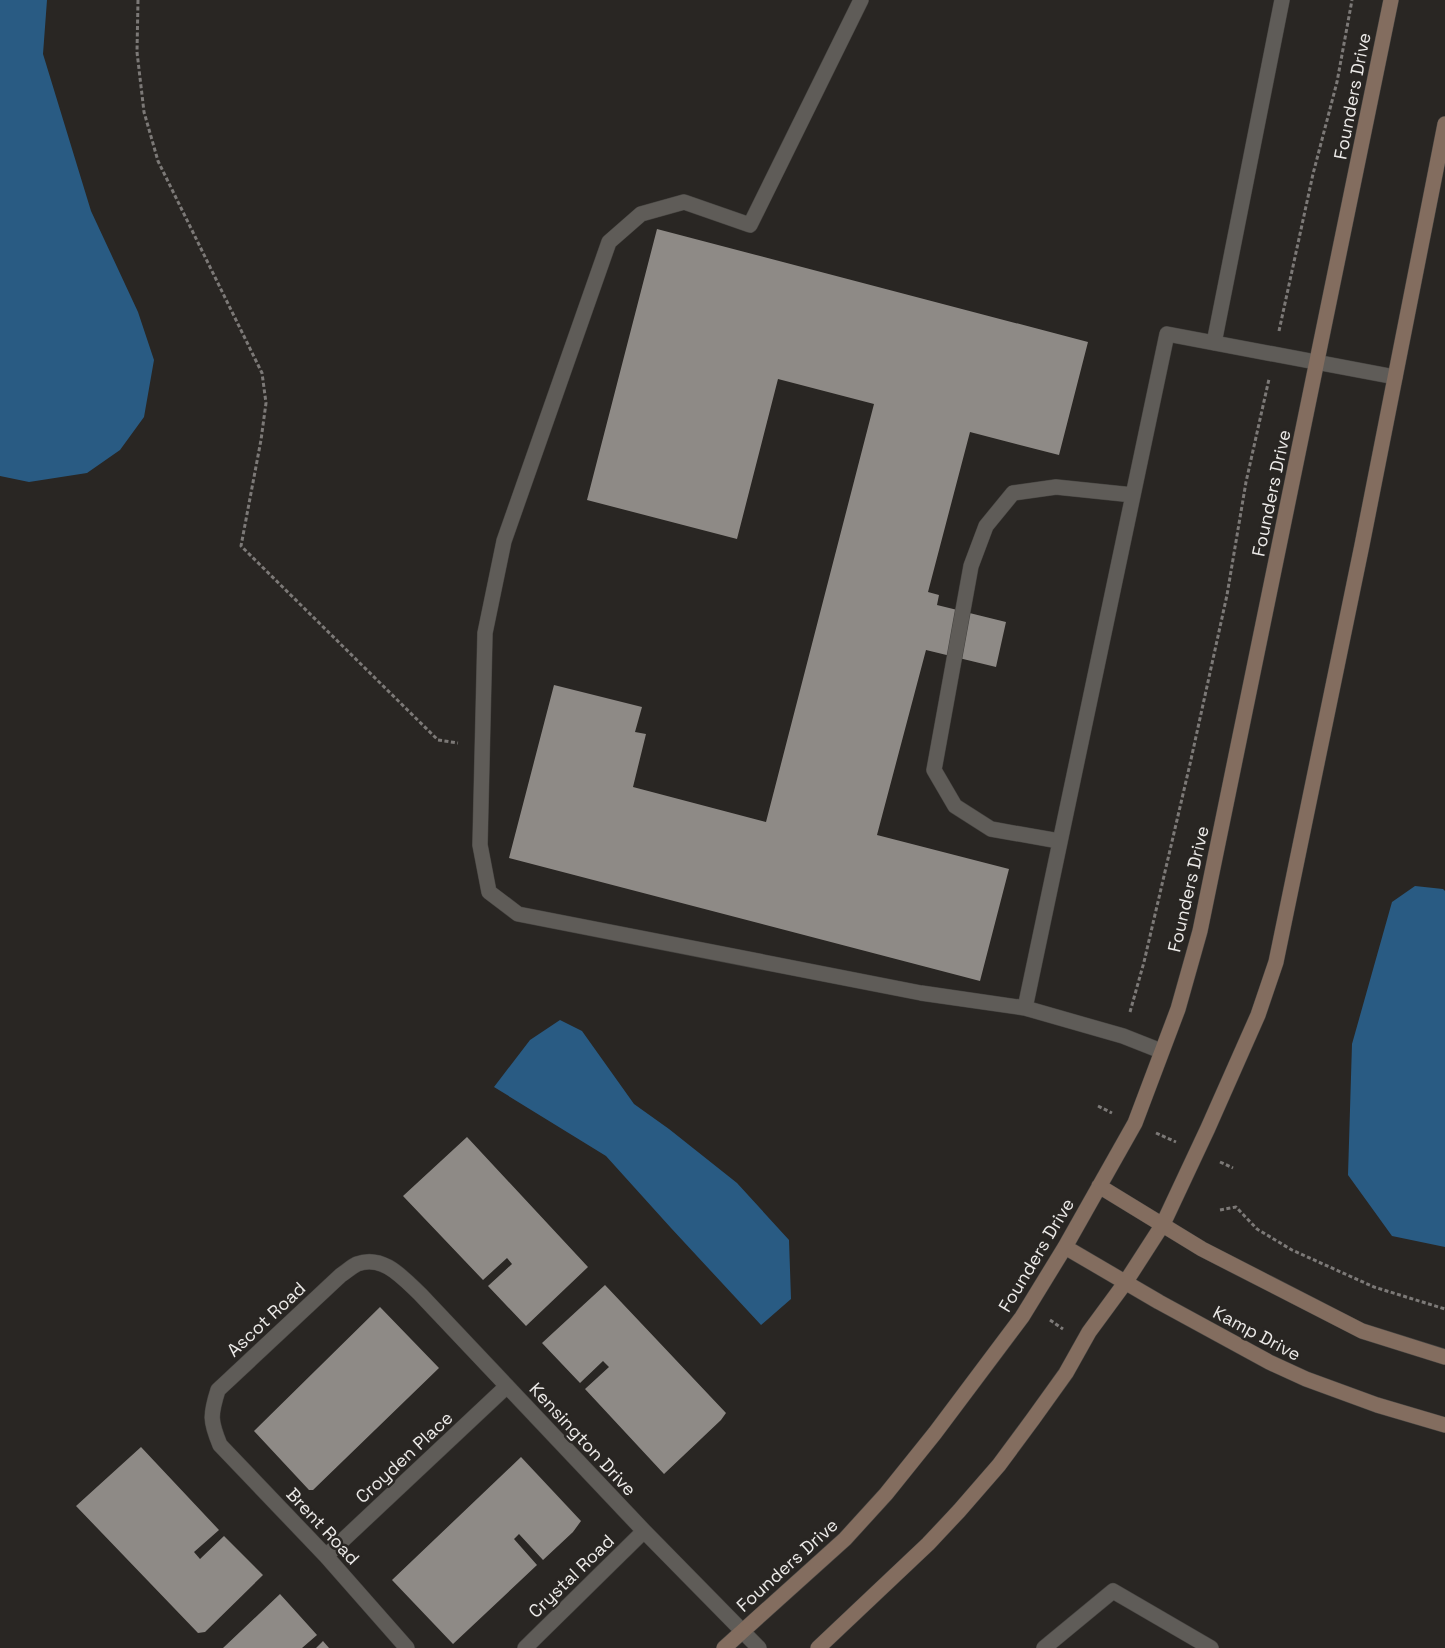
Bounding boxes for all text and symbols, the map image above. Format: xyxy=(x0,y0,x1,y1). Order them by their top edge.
street label: Founders Drive xyxy=(1328,31,1376,161)
street label: Founders Drive xyxy=(1246,428,1296,558)
street label: Founders Drive xyxy=(1162,824,1214,954)
street label: Founders Drive xyxy=(993,1194,1079,1316)
street label: Ascot Road xyxy=(222,1277,310,1361)
street label: Kamp Drive xyxy=(1209,1300,1305,1366)
street label: Kensington Drive xyxy=(525,1378,641,1500)
street label: Croyden Place xyxy=(351,1406,457,1508)
street label: Brent Road xyxy=(282,1483,364,1569)
street label: Founders Drive xyxy=(731,1513,843,1617)
street label: Crystal Road xyxy=(523,1529,619,1623)

